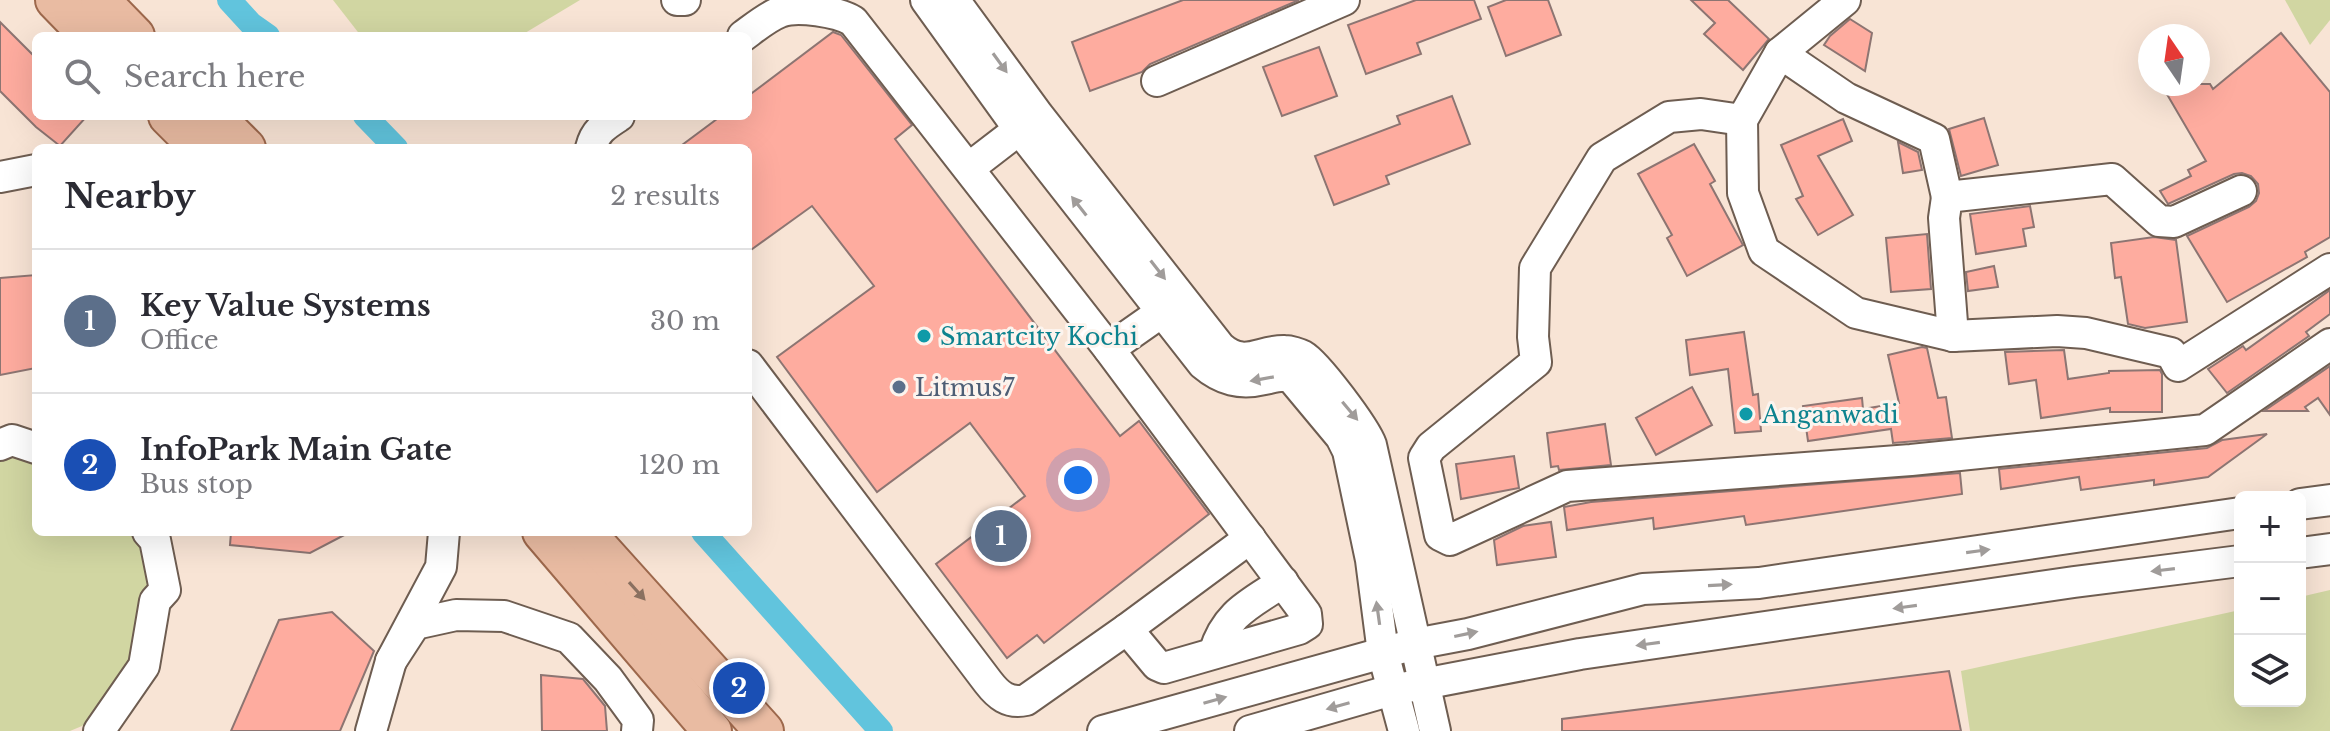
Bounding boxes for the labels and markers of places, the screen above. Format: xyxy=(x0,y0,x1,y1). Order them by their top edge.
place label: Smartcity Kochi xyxy=(940,322,1138,351)
marker: Smartcity Kochi xyxy=(915,327,933,345)
place label: Litmus7 xyxy=(915,373,1015,402)
marker: Litmus7 xyxy=(890,378,908,396)
place label: Anganwadi xyxy=(1761,400,1899,429)
marker: Anganwadi xyxy=(1737,405,1755,423)
pin: 1 xyxy=(975,506,1027,566)
pin: 2 xyxy=(713,658,765,718)

